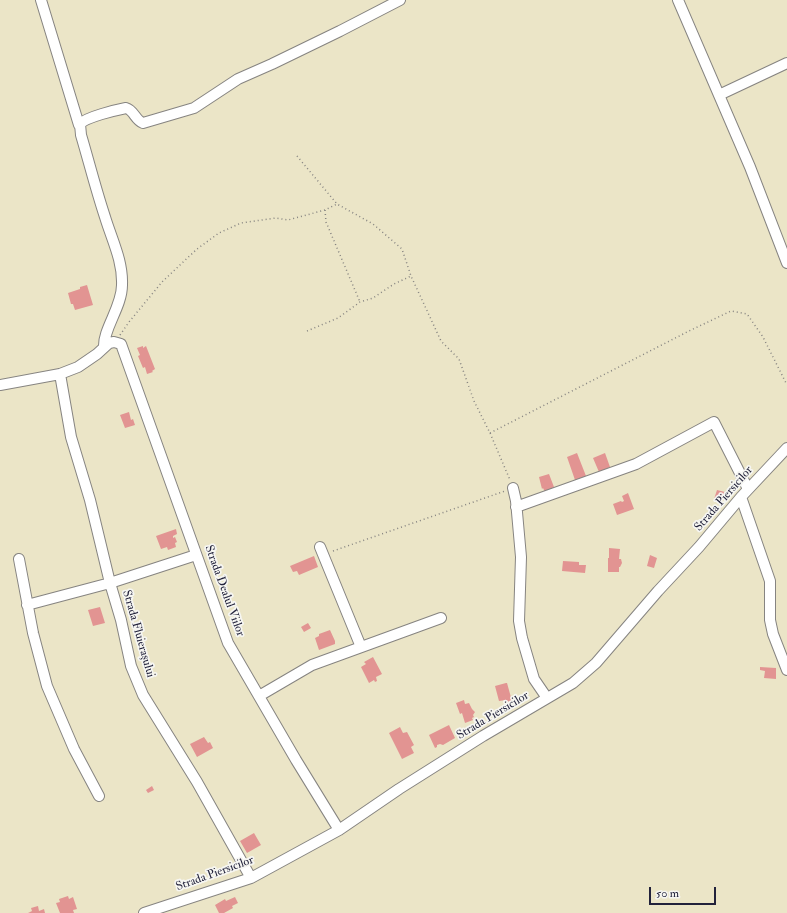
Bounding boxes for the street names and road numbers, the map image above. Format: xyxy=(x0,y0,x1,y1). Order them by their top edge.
street label: Strada Piersicilor xyxy=(692,464,756,534)
street label: Strada Dealul Viilor xyxy=(201,543,247,639)
street label: Strada Fluierașului xyxy=(119,589,157,679)
street label: Strada Piersicilor xyxy=(454,689,532,743)
street label: Strada Piersicilor xyxy=(174,853,256,895)

